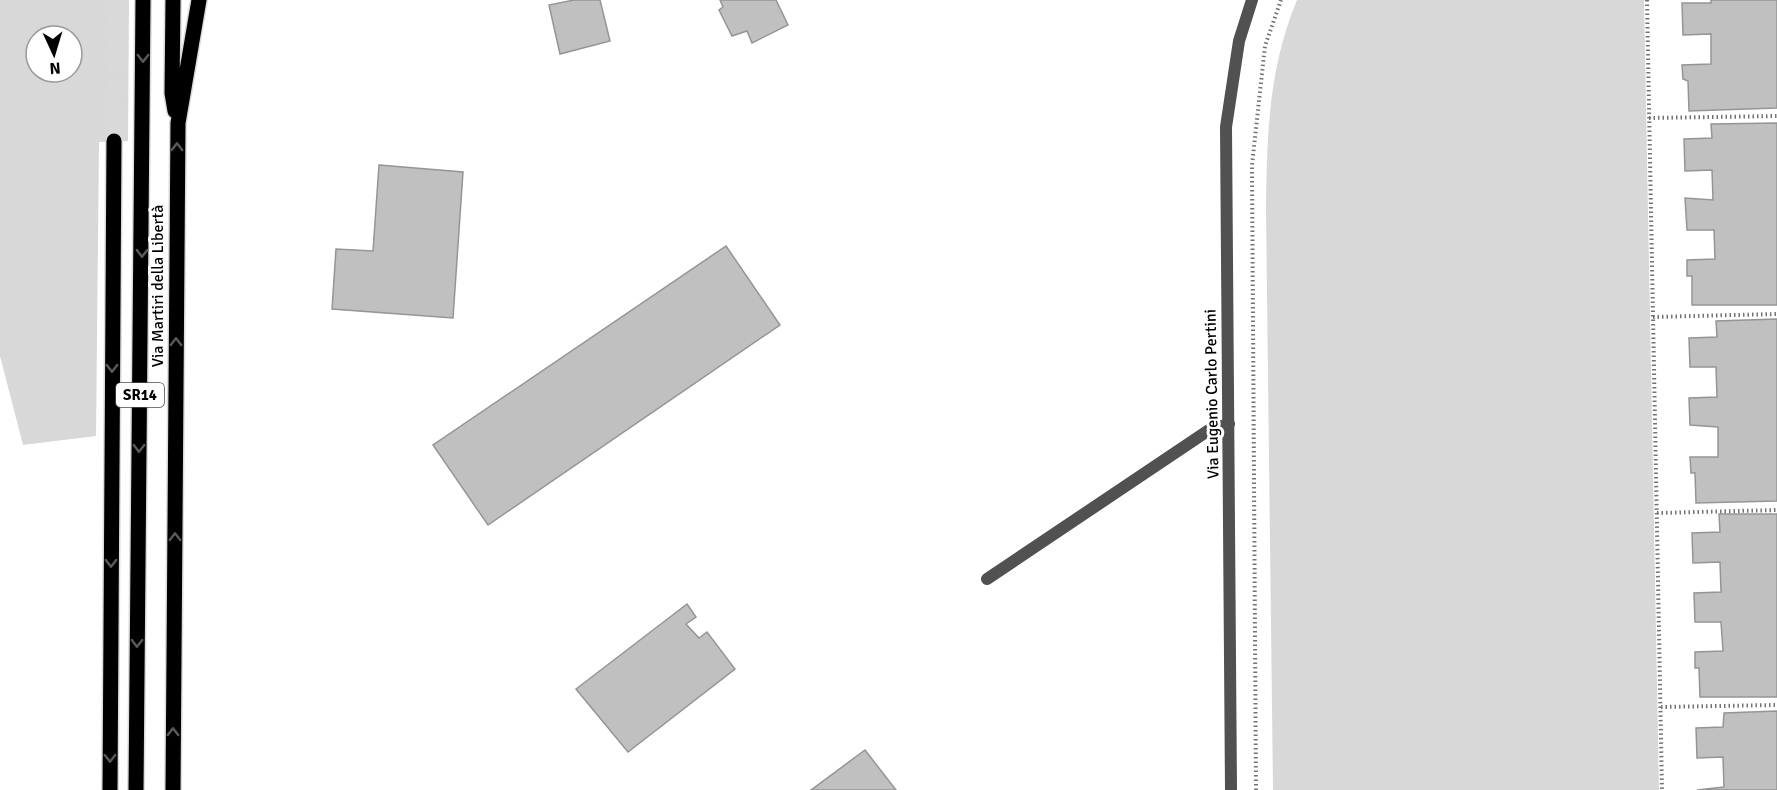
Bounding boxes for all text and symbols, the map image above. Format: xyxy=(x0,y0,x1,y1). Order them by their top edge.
north arrow xyxy=(24,24,84,84)
one-way arrow xyxy=(137,54,149,63)
text: N xyxy=(49,58,61,78)
one-way arrow xyxy=(171,142,184,151)
street label: Via Martiri della Libertà xyxy=(148,205,168,367)
one-way arrow xyxy=(136,249,148,258)
street label: Via Eugenio Carlo Pertini xyxy=(1201,309,1223,479)
one-way arrow xyxy=(170,337,182,346)
one-way arrow xyxy=(106,363,118,372)
road number: SR14 xyxy=(116,383,164,407)
one-way arrow xyxy=(133,444,145,453)
one-way arrow xyxy=(169,532,181,541)
one-way arrow xyxy=(105,558,117,567)
one-way arrow xyxy=(131,639,143,648)
one-way arrow xyxy=(167,727,179,736)
one-way arrow xyxy=(104,753,116,762)

